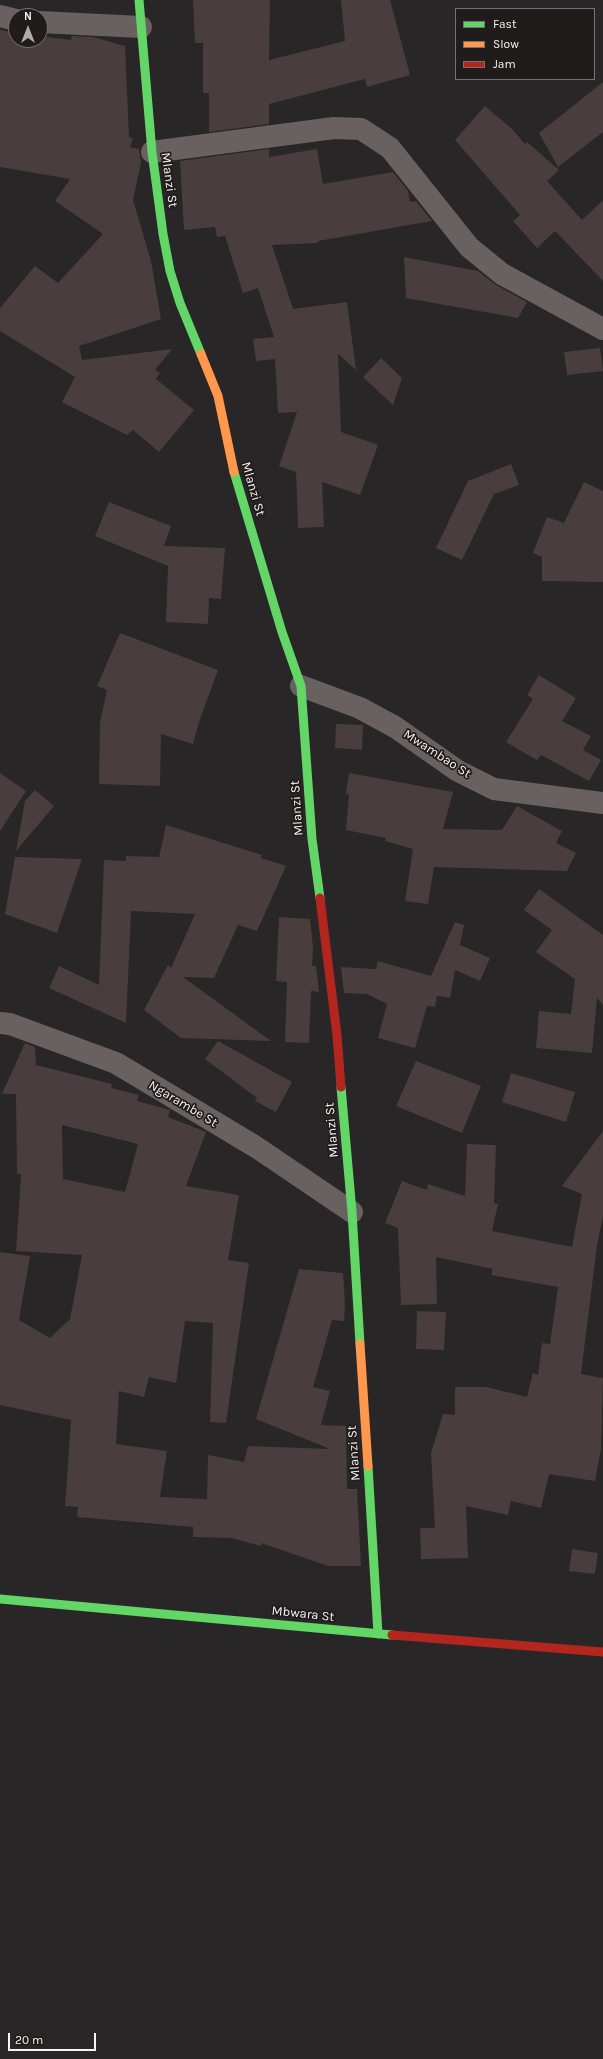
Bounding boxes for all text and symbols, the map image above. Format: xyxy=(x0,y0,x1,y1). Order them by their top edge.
north arrow xyxy=(8,8,48,48)
legend xyxy=(455,8,595,80)
text: N xyxy=(24,10,32,23)
text: Fast xyxy=(493,17,516,31)
text: Slow xyxy=(493,37,519,51)
text: Jam xyxy=(493,57,516,71)
street label: Mlanzi St xyxy=(157,151,181,209)
street label: Mlanzi St xyxy=(238,460,268,518)
street label: Mwambao St xyxy=(400,726,474,782)
street label: Mlanzi St xyxy=(287,780,307,836)
street label: Ngarambe St xyxy=(146,1077,220,1131)
street label: Mlanzi St xyxy=(322,1102,342,1158)
street label: Mlanzi St xyxy=(344,1425,364,1481)
street label: Mbwara St xyxy=(271,1603,335,1625)
scale bar xyxy=(10,2025,98,2051)
text: 20 m xyxy=(15,2033,43,2047)

